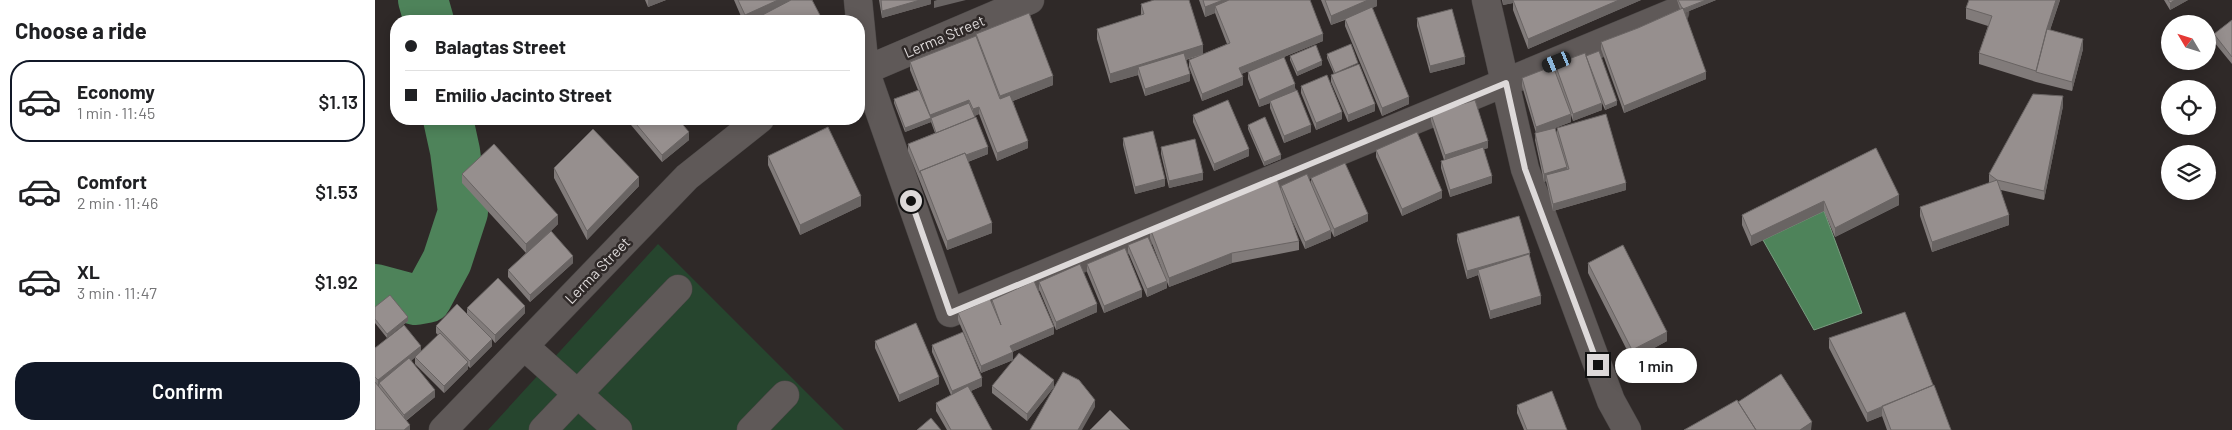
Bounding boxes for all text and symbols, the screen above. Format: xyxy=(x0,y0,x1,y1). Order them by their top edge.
street label: Lerma Street xyxy=(901,11,987,61)
north arrow xyxy=(2161,15,2216,70)
map controls xyxy=(2161,15,2216,200)
text: Choose a ride xyxy=(15,17,147,43)
text: Balagtas Street xyxy=(435,35,566,58)
car xyxy=(1540,49,1573,75)
icon: car xyxy=(17,79,62,124)
text: Economy xyxy=(77,80,155,103)
button: locate xyxy=(2161,80,2216,135)
text: Emilio Jacinto Street xyxy=(435,83,612,106)
text: $1.13 xyxy=(319,90,358,113)
text: 1 min · 11:45 xyxy=(77,103,155,122)
button: layers xyxy=(2161,145,2216,200)
icon: car xyxy=(17,169,62,214)
text: Comfort xyxy=(77,170,147,193)
text: $1.53 xyxy=(315,180,358,203)
route start xyxy=(900,190,922,212)
text: 2 min · 11:46 xyxy=(77,193,158,212)
street label: Lerma Street xyxy=(561,233,633,307)
icon: car xyxy=(17,259,62,304)
text: XL xyxy=(77,260,100,283)
text: $1.92 xyxy=(315,270,358,293)
text: 3 min · 11:47 xyxy=(77,283,157,302)
callout: 1 min xyxy=(1615,348,1698,382)
route end xyxy=(1587,354,1609,376)
text: 1 min xyxy=(1639,356,1673,375)
button: Confirm xyxy=(15,362,360,420)

